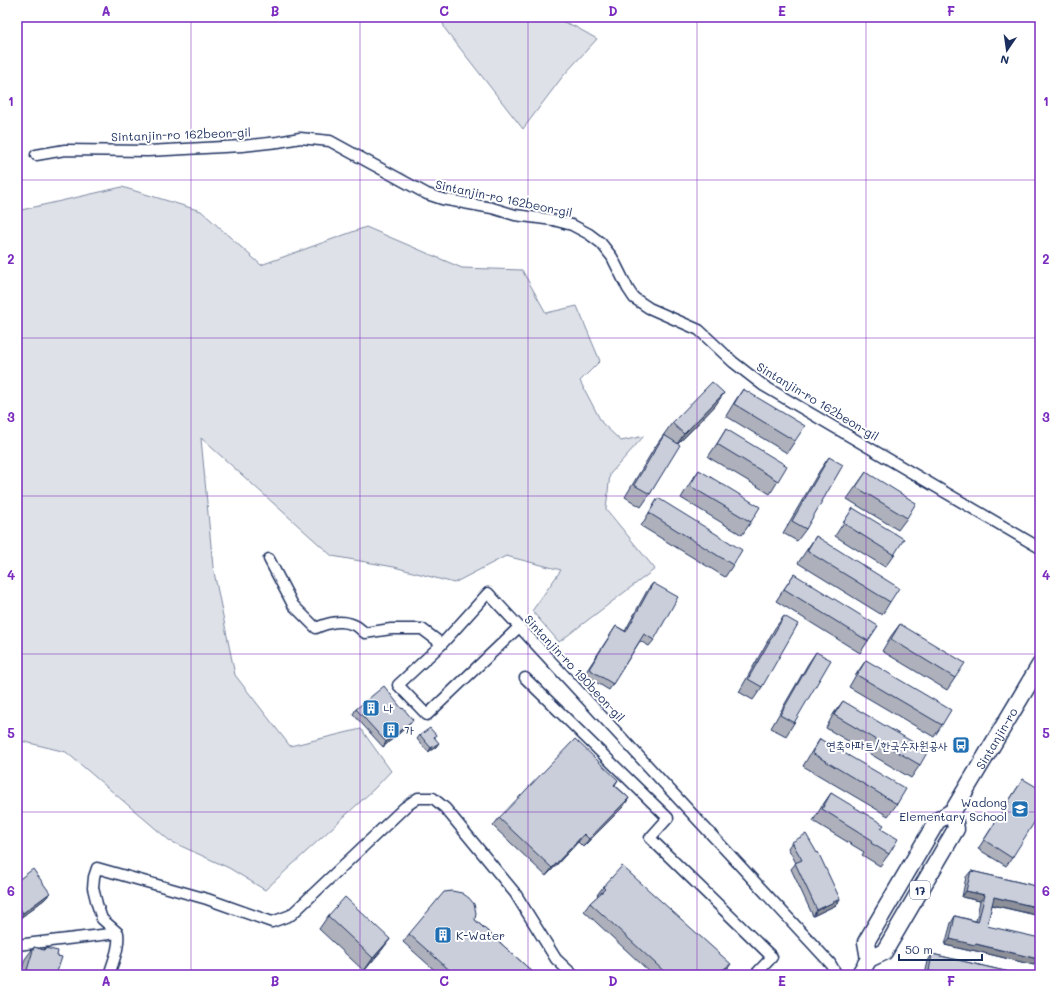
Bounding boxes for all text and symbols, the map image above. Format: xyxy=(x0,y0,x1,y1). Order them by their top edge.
text: A xyxy=(101,2,111,19)
text: B xyxy=(271,2,280,19)
text: C xyxy=(439,2,449,19)
text: D xyxy=(608,2,618,19)
text: E xyxy=(778,2,786,19)
text: F xyxy=(947,2,955,19)
north arrow xyxy=(987,30,1027,70)
text: N xyxy=(999,52,1010,68)
text: 1 xyxy=(8,92,14,109)
text: 1 xyxy=(1043,92,1049,109)
street label: Sintanjin-ro 162beon-gil xyxy=(111,124,251,144)
street label: Sintanjin-ro 162beon-gil xyxy=(434,176,574,220)
text: 2 xyxy=(7,250,15,267)
text: 2 xyxy=(1042,250,1050,267)
street label: Sintanjin-ro 162beon-gil xyxy=(754,358,882,444)
text: 3 xyxy=(7,408,15,425)
text: 3 xyxy=(1042,408,1050,425)
text: 4 xyxy=(7,566,15,583)
text: 4 xyxy=(1042,566,1050,583)
street label: Sintanjin-ro 190beon-gil xyxy=(521,611,629,725)
building icon: 나 xyxy=(361,698,381,718)
place label: 나 xyxy=(384,700,394,716)
street label: Sintanjin-ro xyxy=(972,705,1021,772)
building icon: 가 xyxy=(381,720,401,740)
place label: 가 xyxy=(404,722,414,738)
text: 5 xyxy=(7,724,15,741)
text: 5 xyxy=(1042,724,1050,741)
bus stop icon: 연축아파트/한국수자원공사 xyxy=(951,735,971,755)
place label: 연축아파트/한국수자원공사 xyxy=(826,737,948,753)
place label: Wadong Elementary School xyxy=(899,794,1007,824)
school or university icon: Wadong Elementary School xyxy=(1010,799,1030,819)
road number: 17 xyxy=(910,881,930,899)
text: 6 xyxy=(7,882,15,899)
text: 6 xyxy=(1042,882,1050,899)
building icon: K-Water xyxy=(433,925,453,945)
place label: K-Water xyxy=(456,927,505,943)
scale bar xyxy=(899,936,982,962)
text: 50 m xyxy=(905,941,933,957)
text: A xyxy=(101,972,111,989)
text: B xyxy=(271,972,280,989)
text: C xyxy=(439,972,449,989)
text: D xyxy=(608,972,618,989)
text: E xyxy=(778,972,786,989)
text: F xyxy=(947,972,955,989)

